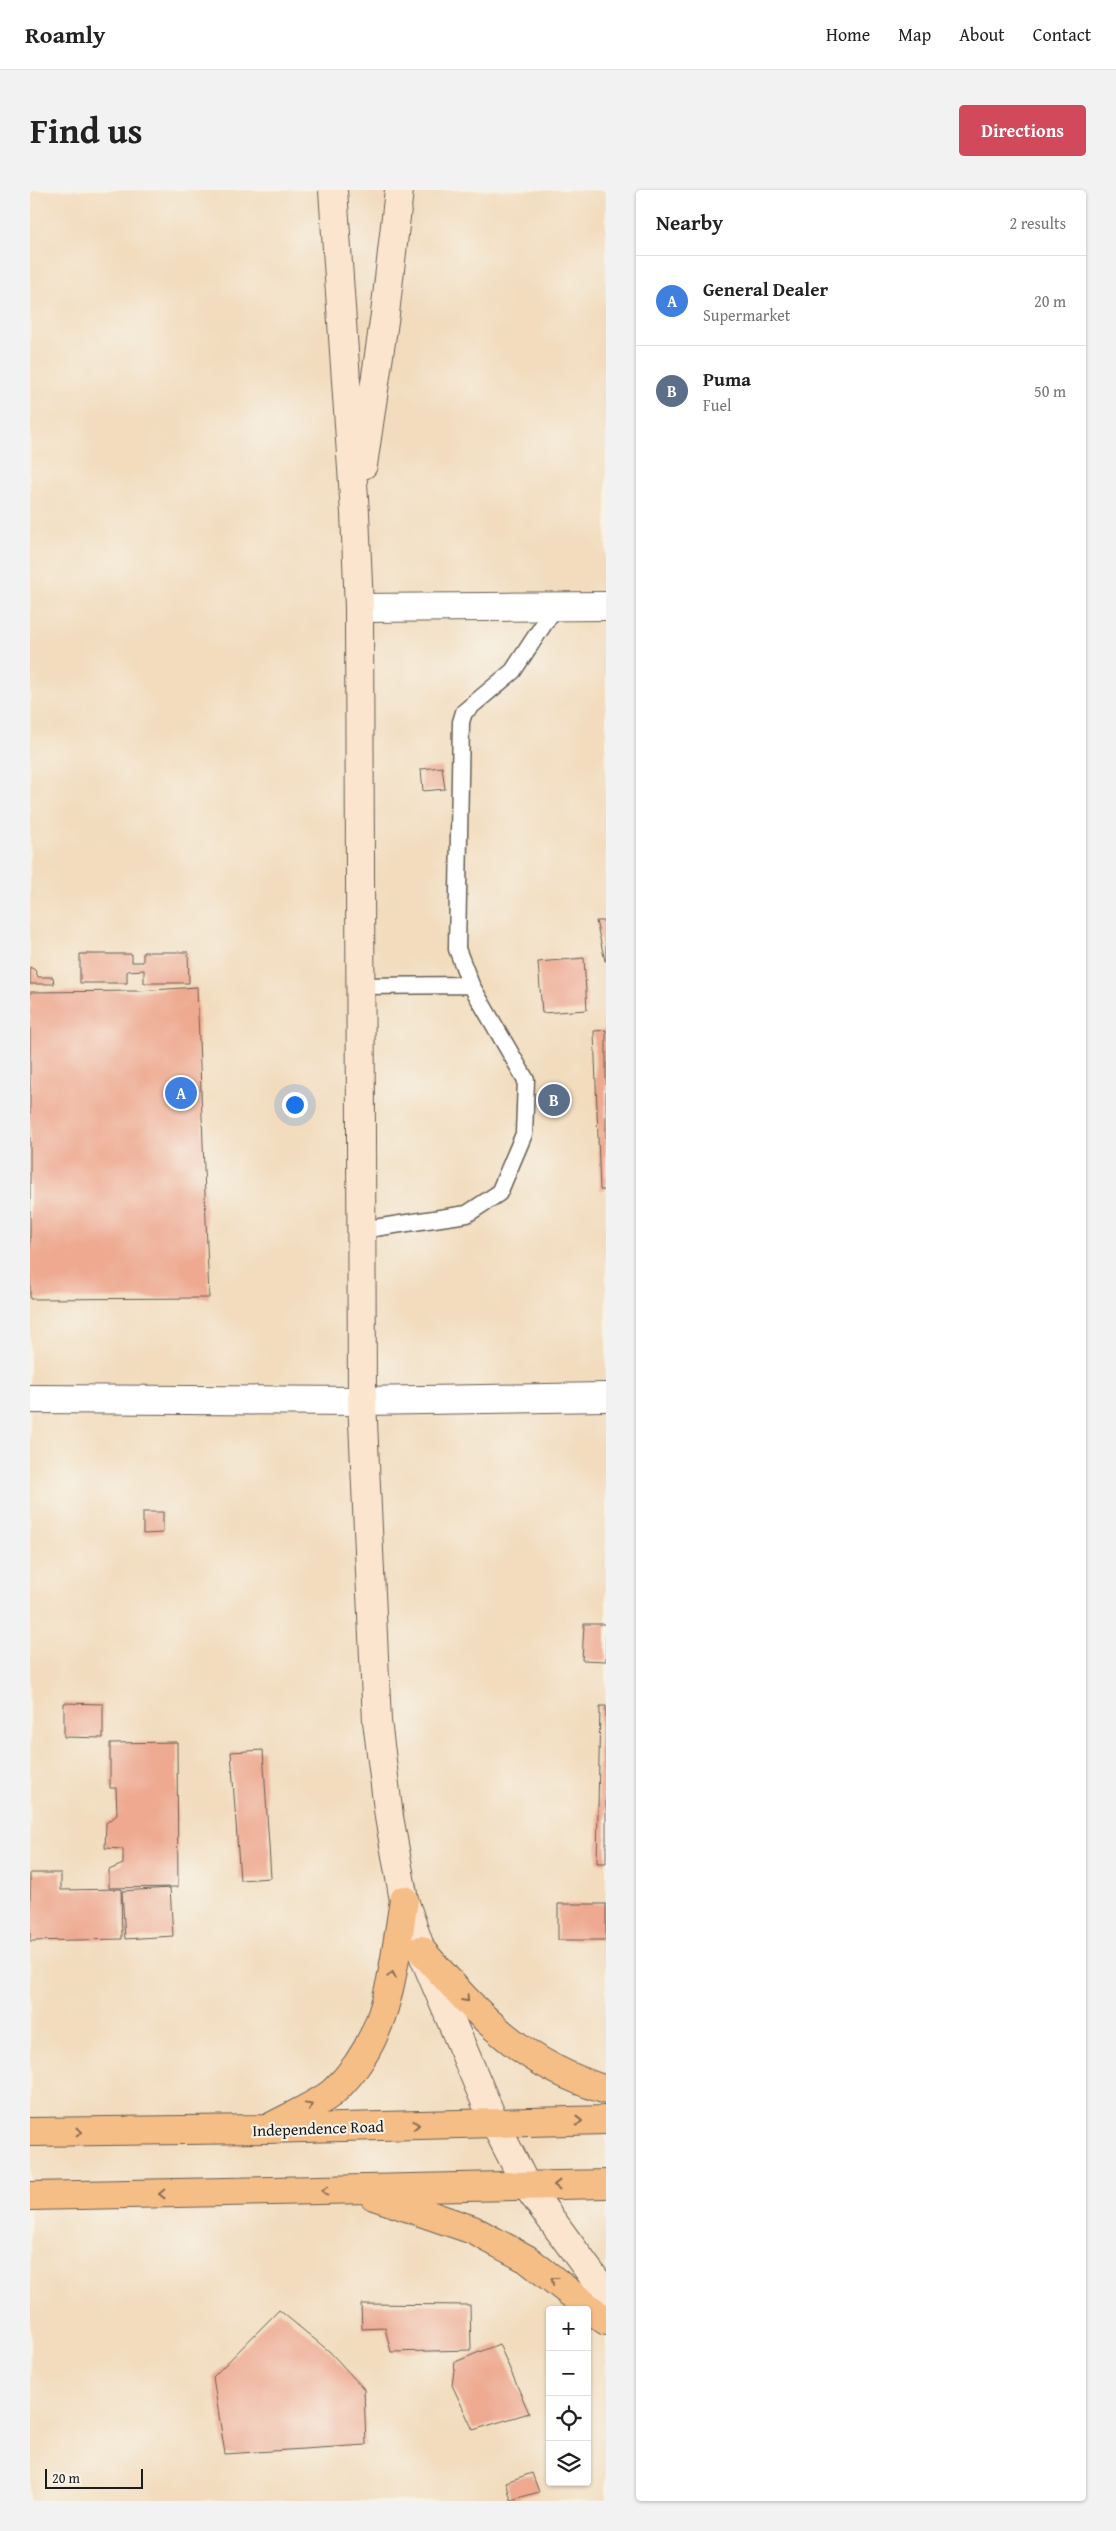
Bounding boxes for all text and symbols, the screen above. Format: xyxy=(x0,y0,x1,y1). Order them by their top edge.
text: Roamly xyxy=(25,17,105,52)
text: Home xyxy=(826,21,870,48)
text: Map xyxy=(898,21,931,48)
text: About xyxy=(959,21,1005,48)
text: Contact xyxy=(1033,21,1091,48)
text: Find us xyxy=(30,105,143,156)
button: Directions xyxy=(959,105,1086,156)
text: Nearby xyxy=(656,207,723,238)
text: 2 results xyxy=(1009,211,1066,235)
text: General Dealer xyxy=(703,275,828,303)
text: A xyxy=(667,289,677,313)
text: 20 m xyxy=(1034,289,1066,313)
text: Supermarket xyxy=(703,303,790,327)
text: Puma xyxy=(703,365,751,393)
text: B xyxy=(667,379,677,403)
text: 50 m xyxy=(1034,379,1066,403)
text: Fuel xyxy=(703,393,731,417)
pin: A xyxy=(165,1074,197,1112)
pin: B xyxy=(538,1081,570,1119)
your location xyxy=(282,1092,308,1118)
one-way arrow xyxy=(386,1970,396,1979)
one-way arrow xyxy=(460,1994,469,2003)
one-way arrow xyxy=(303,2102,312,2112)
street label: Independence Road xyxy=(252,2114,385,2142)
one-way arrow xyxy=(575,2116,583,2126)
one-way arrow xyxy=(412,2119,420,2130)
one-way arrow xyxy=(75,2127,83,2137)
one-way arrow xyxy=(553,2180,561,2190)
one-way arrow xyxy=(321,2186,328,2196)
one-way arrow xyxy=(158,2188,166,2199)
one-way arrow xyxy=(550,2277,560,2286)
map controls xyxy=(546,2306,591,2486)
button: + xyxy=(546,2306,591,2351)
button: − xyxy=(546,2351,591,2396)
button: locate xyxy=(546,2396,591,2441)
button: layers xyxy=(546,2441,591,2486)
scale bar xyxy=(45,2466,142,2489)
text: 20 m xyxy=(52,2468,80,2488)

